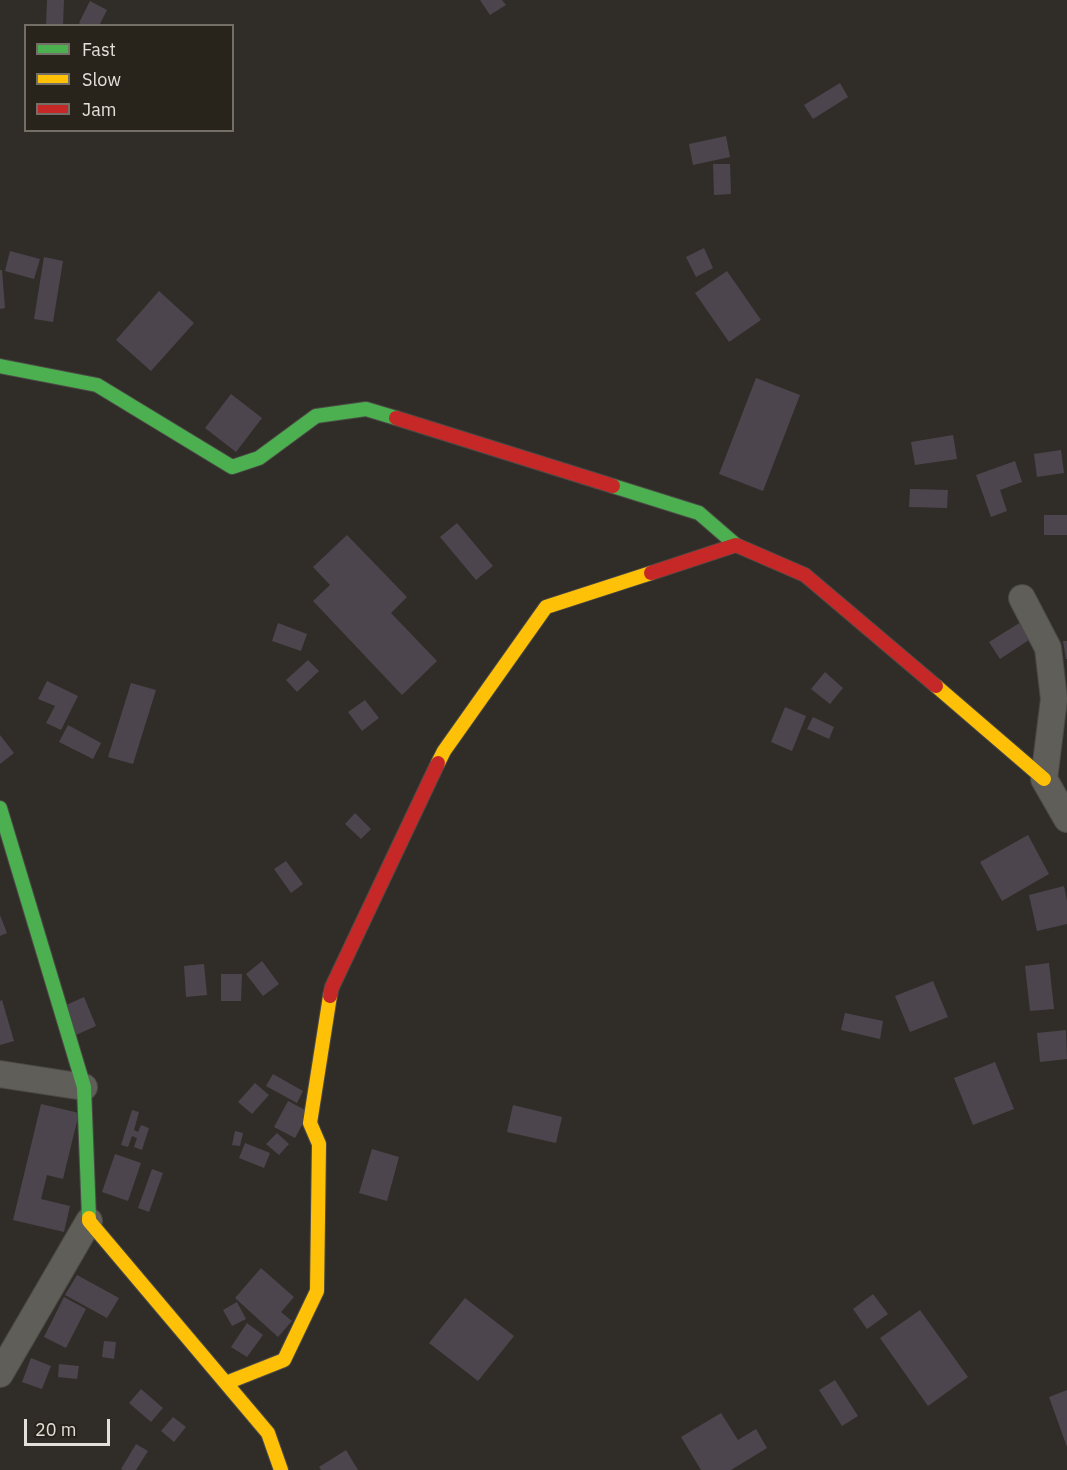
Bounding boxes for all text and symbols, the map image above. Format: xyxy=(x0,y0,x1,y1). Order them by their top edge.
legend xyxy=(24,24,234,132)
text: Fast xyxy=(82,38,116,61)
text: Slow xyxy=(82,68,121,91)
text: Jam xyxy=(82,98,117,121)
scale bar xyxy=(27,1407,112,1445)
text: 20 m xyxy=(35,1418,77,1441)

